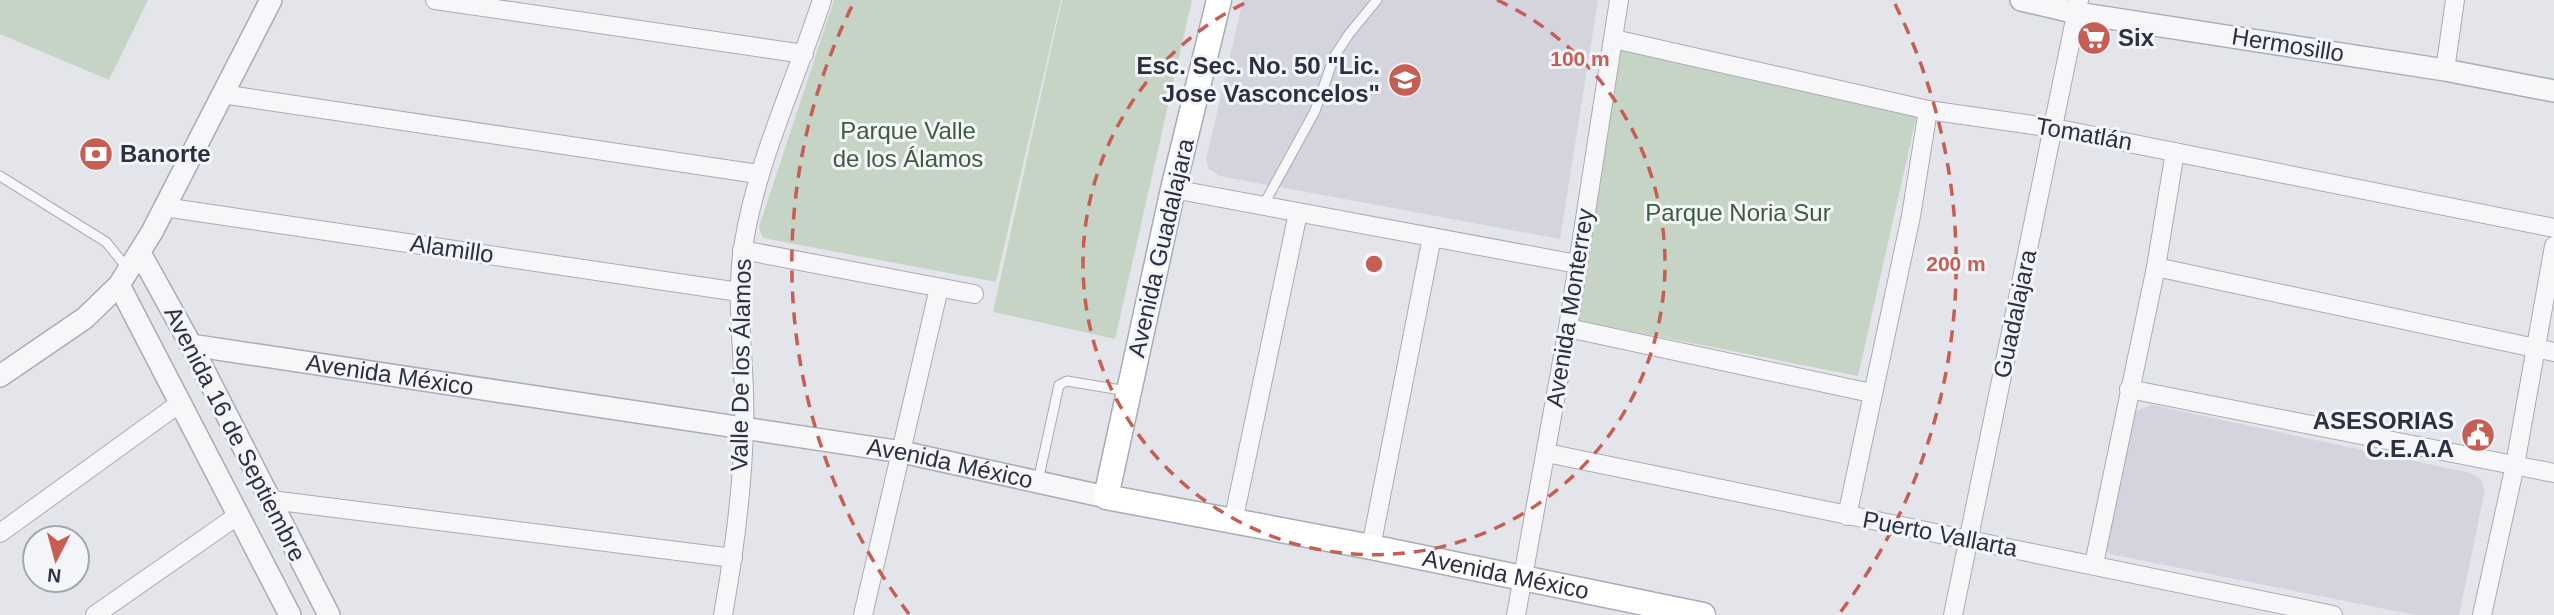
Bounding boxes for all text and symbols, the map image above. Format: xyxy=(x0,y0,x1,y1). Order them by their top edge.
supermarket icon: Six xyxy=(2075,19,2113,57)
street label: Hermosillo xyxy=(2230,22,2346,67)
place label: Six xyxy=(2118,24,2155,51)
text: 100 m xyxy=(1550,47,1610,70)
place label: Esc. Sec. No. 50 "Lic. Jose Vasconcelos" xyxy=(1137,52,1380,107)
school or university icon: Esc. Sec. No. 50 "Lic. Jose Vasconcelos" xyxy=(1386,61,1424,99)
street label: Tomatlán xyxy=(2034,112,2134,155)
park label: Parque Valle de los Álamos xyxy=(833,117,983,172)
bank icon: Banorte xyxy=(77,135,115,173)
street label: Avenida Guadalajara xyxy=(1122,135,1199,360)
place label: Banorte xyxy=(120,140,211,167)
park label: Parque Noria Sur xyxy=(1645,199,1831,226)
street label: Avenida Monterrey xyxy=(1540,207,1599,409)
street label: Alamillo xyxy=(409,229,496,268)
street label: Guadalajara xyxy=(1988,247,2041,381)
centre of rings xyxy=(1362,252,1386,276)
text: 200 m xyxy=(1926,252,1986,275)
street label: Valle De los Álamos xyxy=(725,258,756,472)
street label: Avenida 16 de Septiembre xyxy=(159,302,312,566)
street label: Avenida México xyxy=(304,348,475,400)
place label: ASESORIAS C.E.A.A xyxy=(2313,407,2454,462)
public building icon: ASESORIAS C.E.A.A xyxy=(2459,416,2497,454)
street label: Avenida México xyxy=(865,433,1035,493)
street label: Puerto Vallarta xyxy=(1860,505,2020,562)
north arrow xyxy=(21,524,91,594)
street label: Avenida México xyxy=(1420,544,1591,604)
text: N xyxy=(46,564,62,587)

